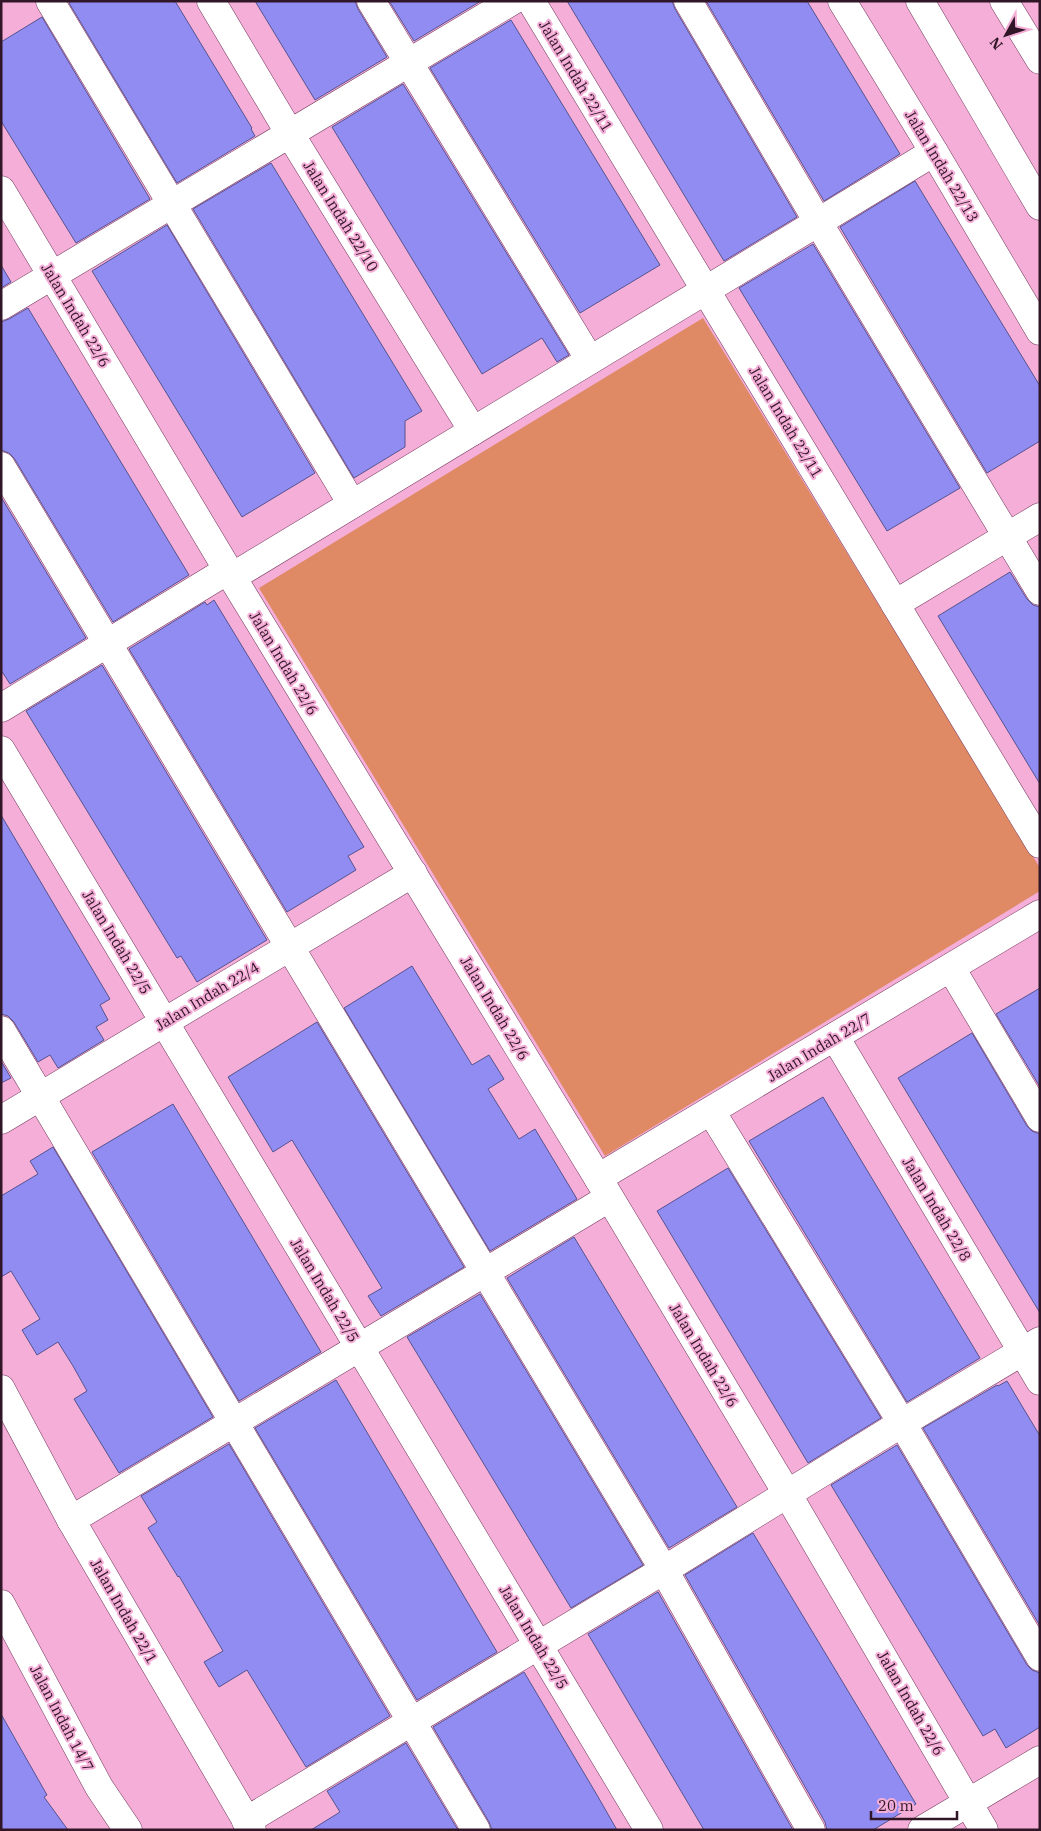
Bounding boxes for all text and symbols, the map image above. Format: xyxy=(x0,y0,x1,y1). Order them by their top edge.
north arrow xyxy=(981,10,1031,60)
street label: Jalan Indah 22/11 xyxy=(535,17,617,135)
text: N xyxy=(986,33,1006,53)
street label: Jalan Indah 22/13 xyxy=(901,107,983,225)
street label: Jalan Indah 22/10 xyxy=(299,157,383,275)
street label: Jalan Indah 22/6 xyxy=(37,259,115,371)
street label: Jalan Indah 22/11 xyxy=(745,363,827,481)
street label: Jalan Indah 22/6 xyxy=(245,607,323,719)
street label: Jalan Indah 22/5 xyxy=(78,886,156,998)
street label: Jalan Indah 22/6 xyxy=(456,952,534,1064)
street label: Jalan Indah 22/4 xyxy=(151,957,263,1035)
street label: Jalan Indah 22/7 xyxy=(763,1008,875,1086)
street label: Jalan Indah 22/8 xyxy=(898,1153,976,1265)
street label: Jalan Indah 22/5 xyxy=(286,1234,364,1346)
street label: Jalan Indah 22/6 xyxy=(665,1299,743,1411)
street label: Jalan Indah 22/1 xyxy=(86,1555,162,1667)
street label: Jalan Indah 22/5 xyxy=(495,1581,573,1693)
street label: Jalan Indah 22/6 xyxy=(873,1647,949,1759)
street label: Jalan Indah 14/7 xyxy=(26,1661,98,1775)
scale bar xyxy=(871,1788,957,1820)
text: 20 m xyxy=(878,1796,914,1815)

